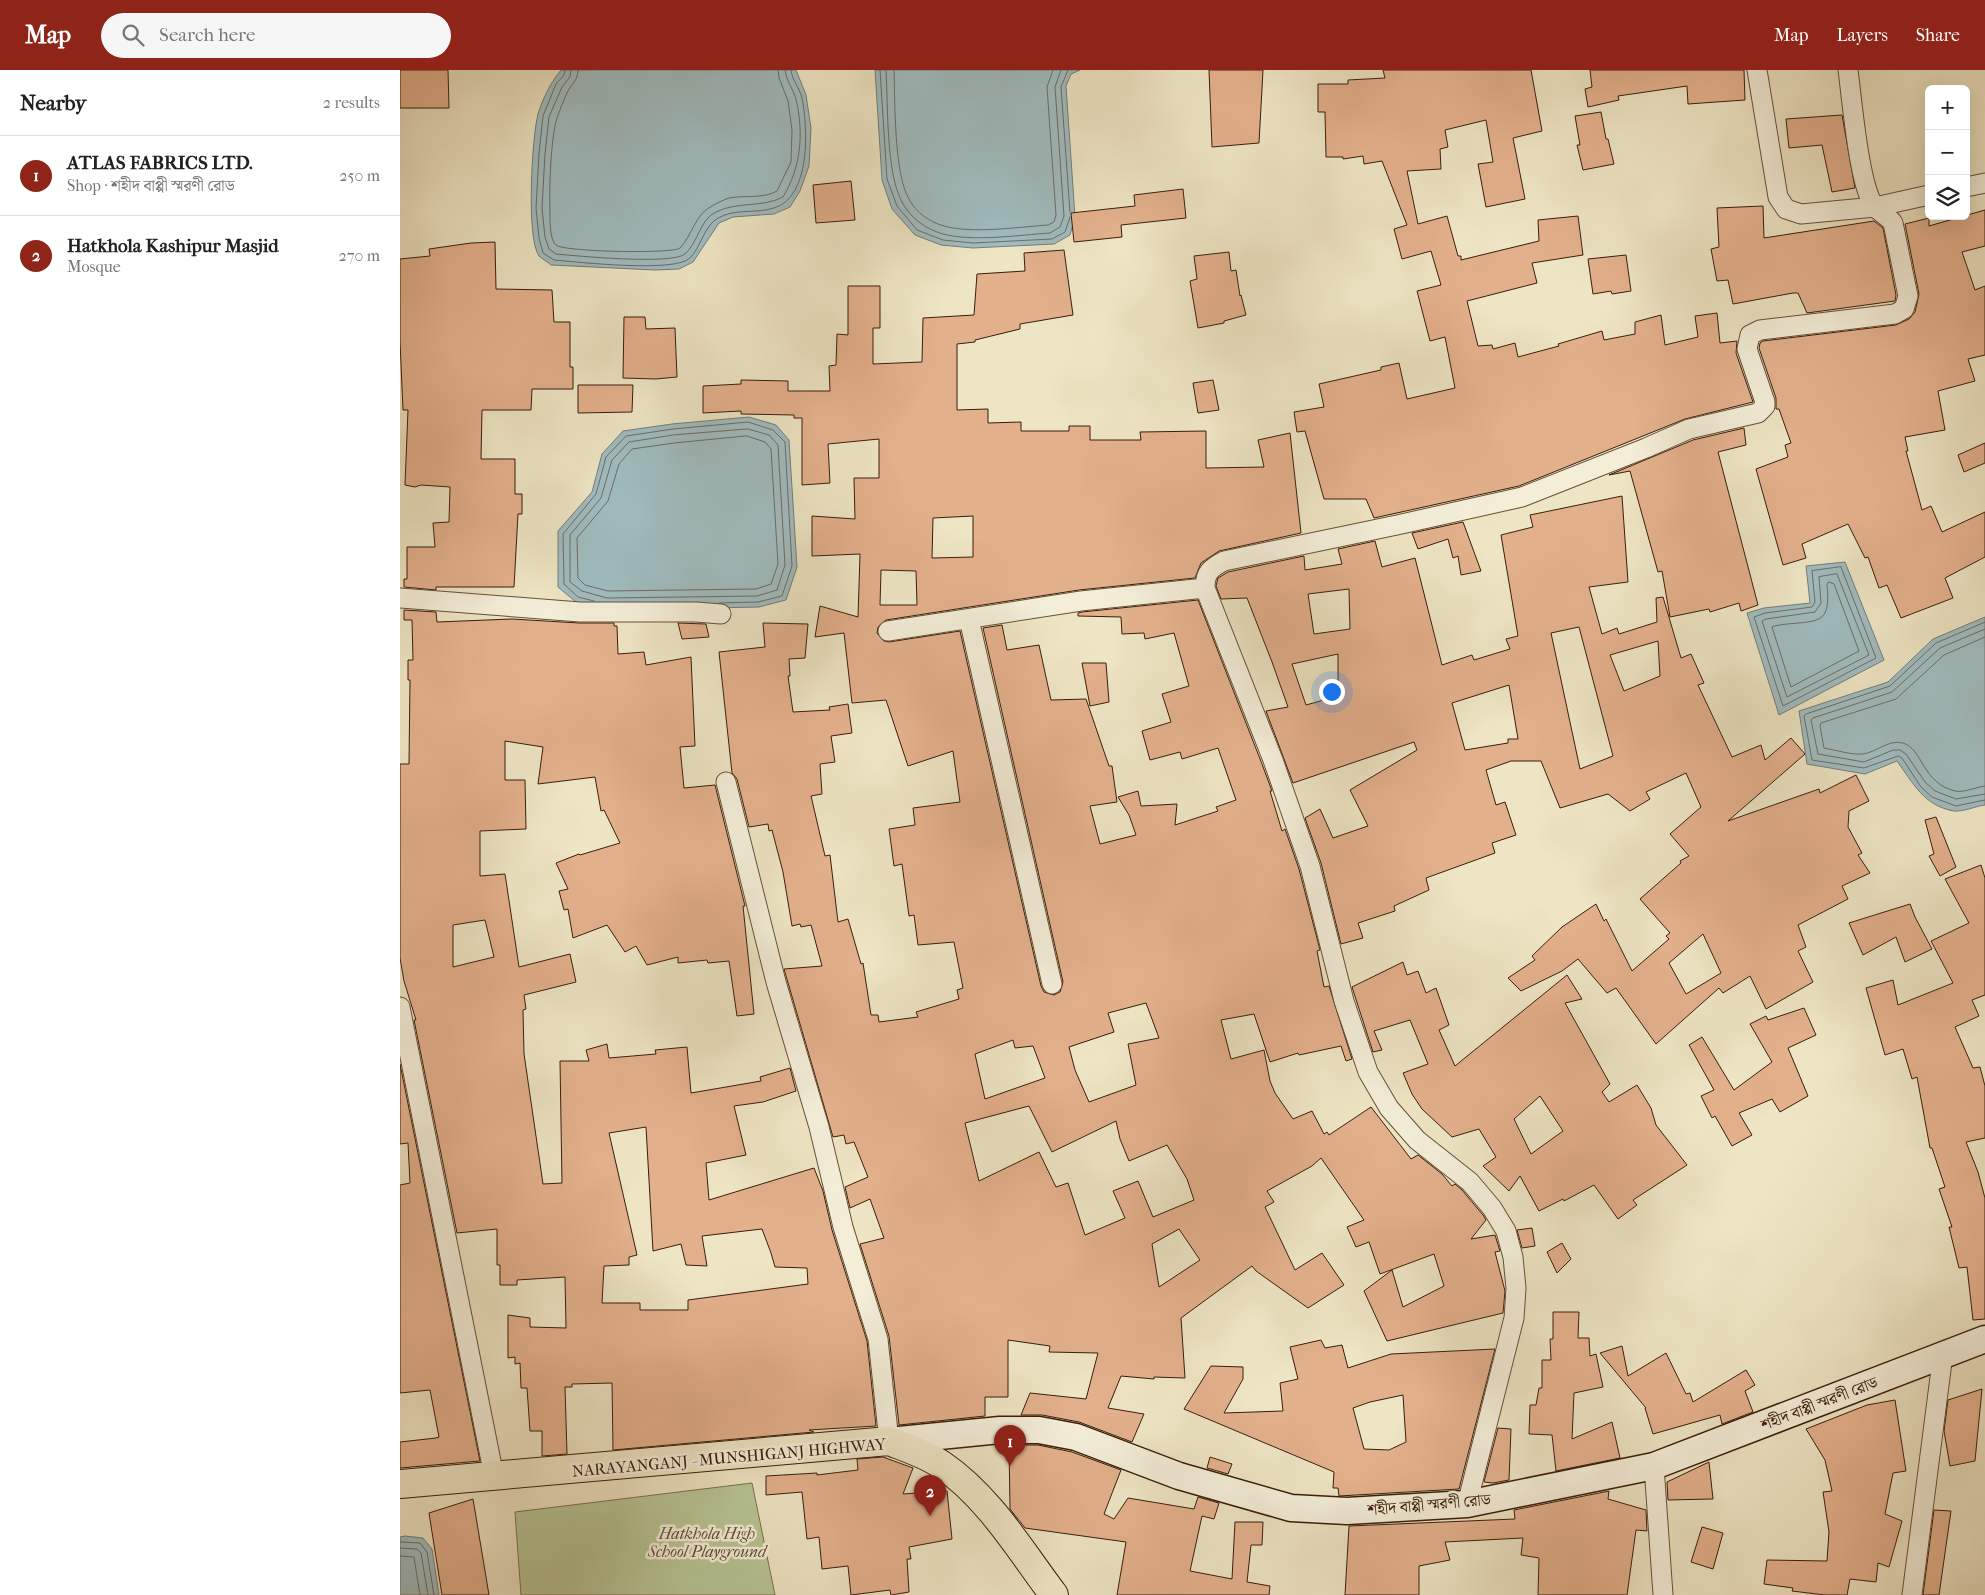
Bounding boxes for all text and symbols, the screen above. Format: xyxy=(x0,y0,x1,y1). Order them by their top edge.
search box xyxy=(101,13,451,58)
text: Map xyxy=(25,21,71,49)
icon: search xyxy=(119,21,147,49)
text: Search here xyxy=(159,24,255,46)
text: Map xyxy=(1774,25,1808,46)
text: Layers xyxy=(1836,25,1888,46)
text: Share xyxy=(1916,25,1960,46)
map controls xyxy=(1925,85,1970,220)
button: + xyxy=(1925,85,1970,130)
text: Nearby xyxy=(20,91,86,115)
text: 2 results xyxy=(323,93,380,112)
button: − xyxy=(1925,130,1970,175)
text: ATLAS FABRICS LTD. xyxy=(67,152,253,174)
text: 1 xyxy=(33,166,39,185)
text: 250 m xyxy=(339,166,380,185)
button: layers xyxy=(1925,175,1970,220)
text: Shop · শহীদ বাপ্পী স্মরণী রোড xyxy=(67,176,235,195)
text: Hatkhola Kashipur Masjid xyxy=(67,235,279,257)
text: 2 xyxy=(32,246,40,265)
text: 270 m xyxy=(339,246,380,265)
text: Mosque xyxy=(67,257,121,276)
your location xyxy=(1319,679,1345,705)
street label: শহীদ বাপ্পী স্মরণী রোড xyxy=(1757,1372,1881,1435)
pin: 1 xyxy=(994,1425,1026,1466)
street label: NARAYANGANJ - MUNSHIGANJ HIGHWAY xyxy=(571,1434,888,1481)
pin: 2 xyxy=(914,1475,946,1516)
street label: শহীদ বাপ্পী স্মরণী রোড xyxy=(1366,1490,1493,1519)
park label: Hatkhola High School Playground xyxy=(647,1524,768,1561)

